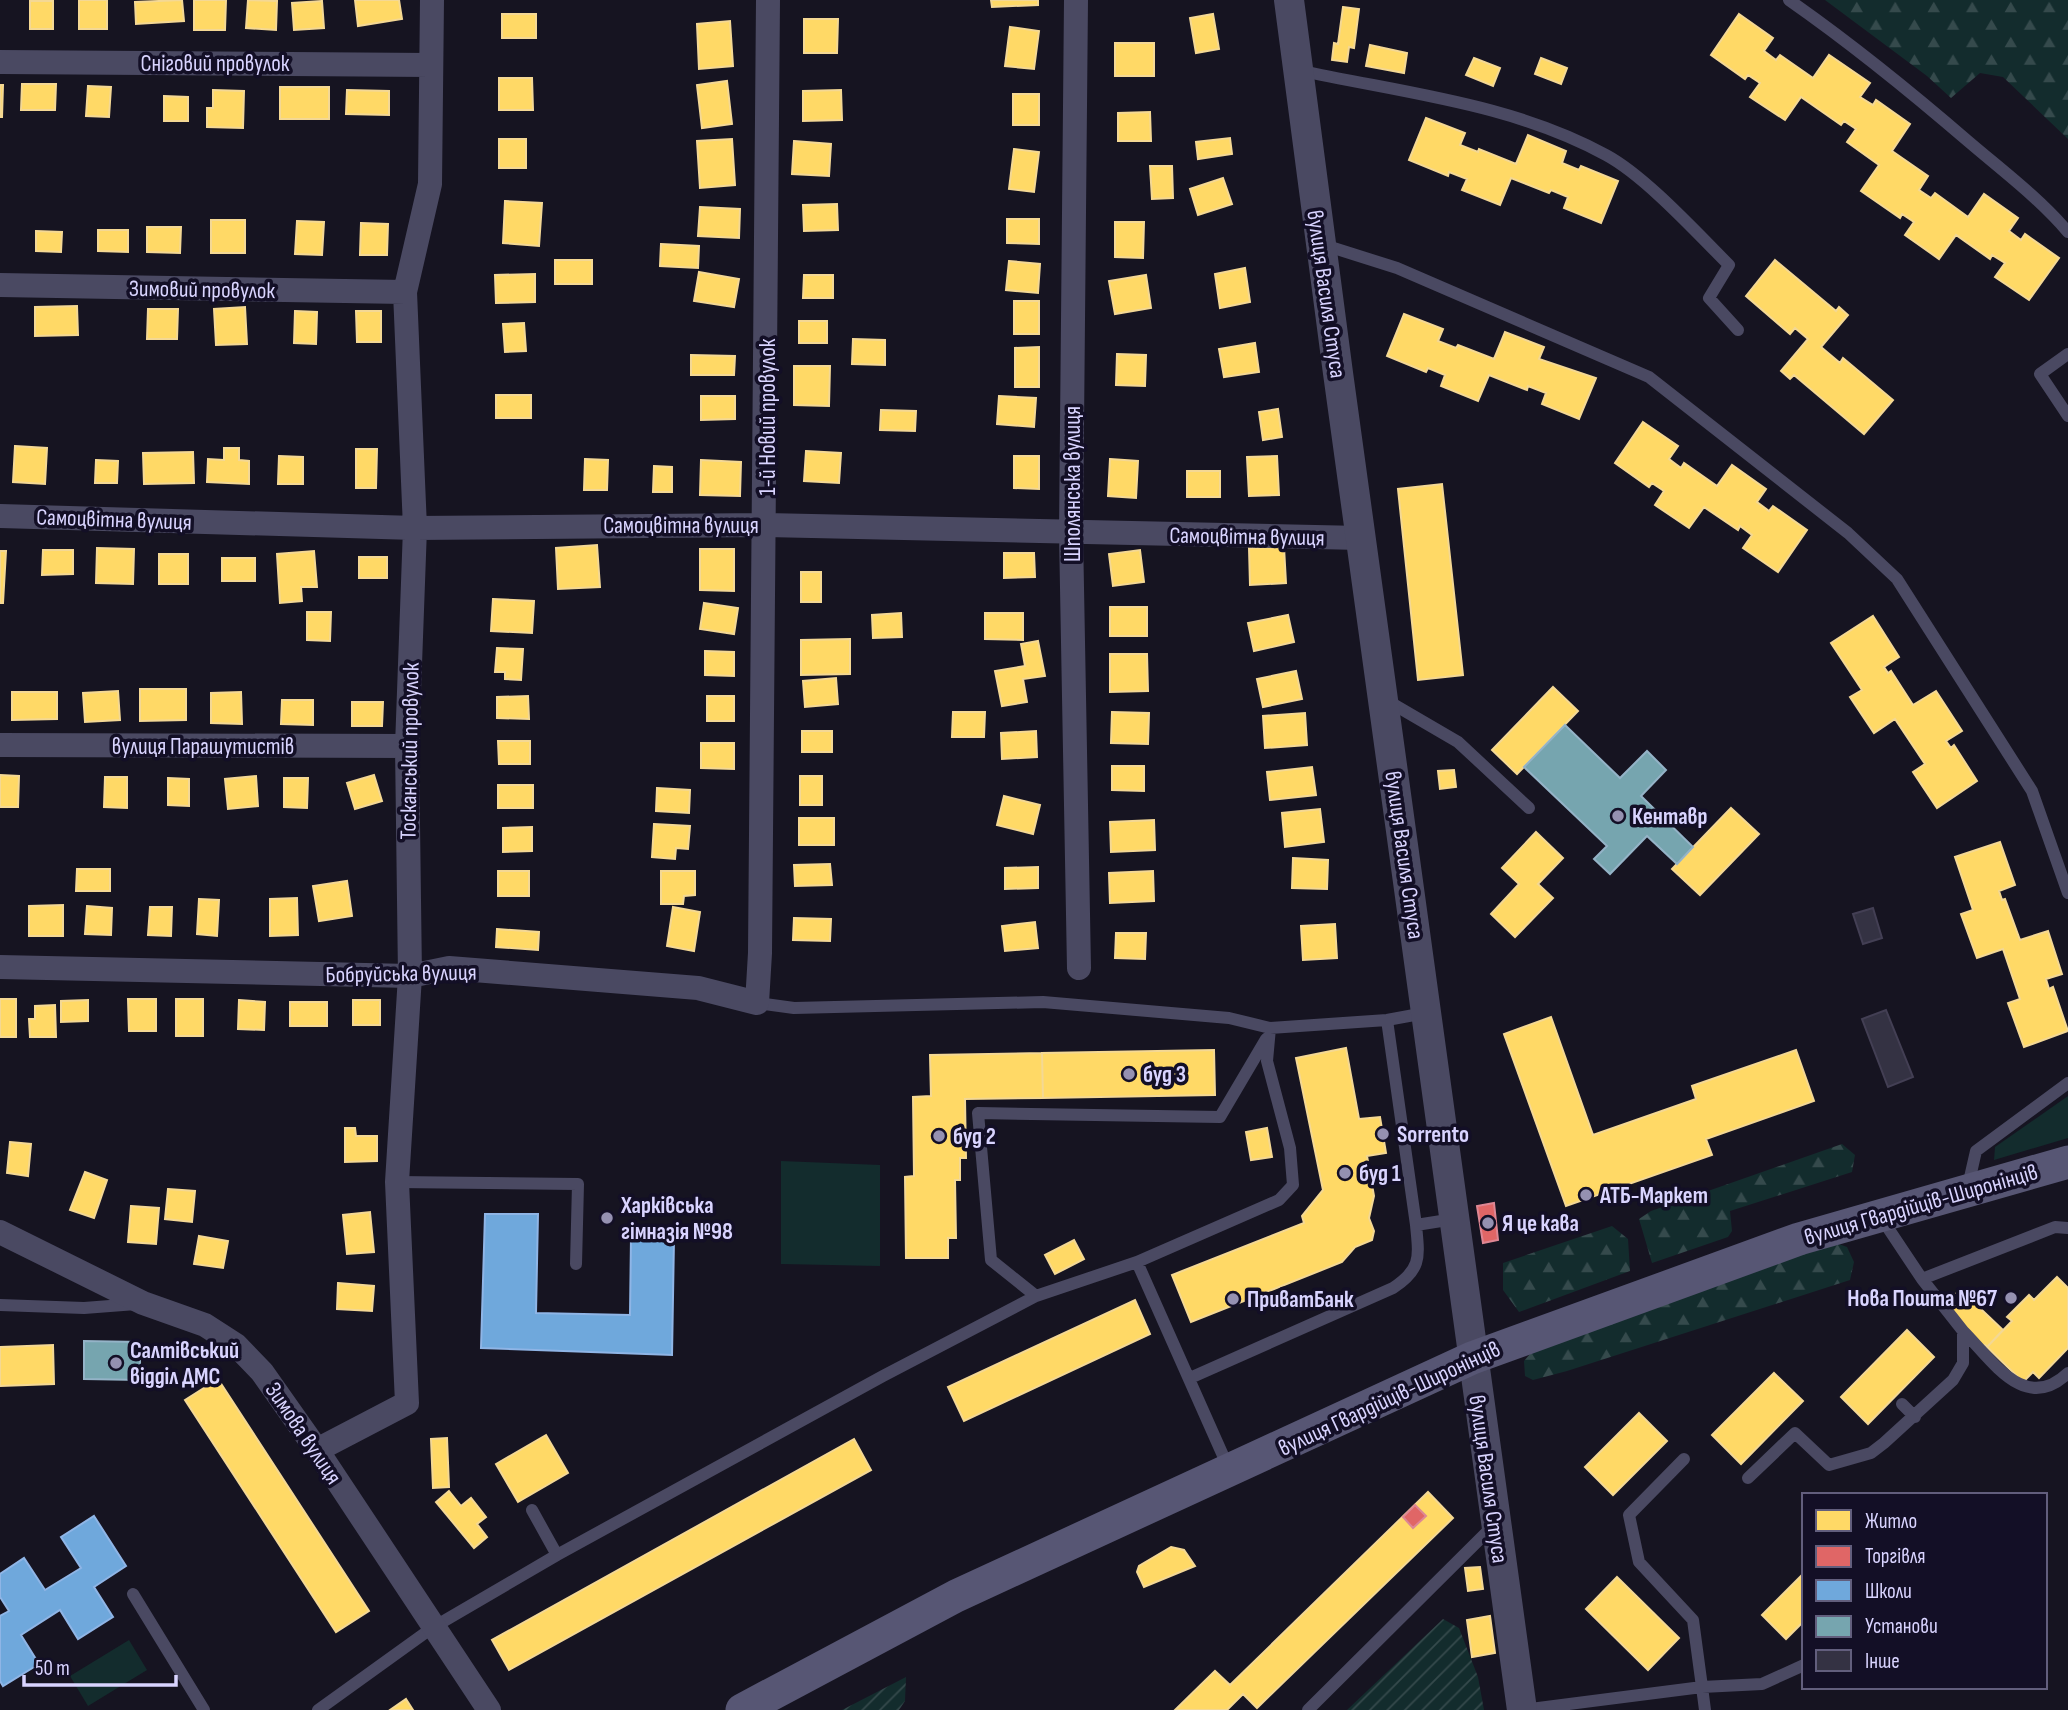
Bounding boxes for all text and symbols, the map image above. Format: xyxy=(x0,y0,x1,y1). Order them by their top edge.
street label: Сніговий провулок xyxy=(141,50,290,78)
street label: вулиця Василя Стуса xyxy=(1300,208,1352,380)
street label: Зимовий провулок xyxy=(129,275,276,305)
street label: 1-й Новий провулок xyxy=(754,338,782,495)
street label: Шполянська вулиця xyxy=(1059,406,1087,562)
street label: Самоцвітна вулиця xyxy=(36,503,192,537)
street label: Самоцвітна вулиця xyxy=(603,512,759,540)
street label: Самоцвітна вулиця xyxy=(1169,522,1325,552)
street label: Тосканський провулок xyxy=(394,662,426,840)
street label: вулиця Парашутистів xyxy=(112,733,294,761)
street label: вулиця Василя Стуса xyxy=(1378,769,1430,941)
place label: Кентавр xyxy=(1632,803,1708,831)
marker: Кентавр xyxy=(1610,808,1626,824)
street label: Бобруйська вулиця xyxy=(325,959,477,989)
place label: буд 3 xyxy=(1143,1061,1186,1089)
marker: буд 3 xyxy=(1121,1066,1137,1082)
place label: Sorrento xyxy=(1397,1121,1469,1149)
place label: буд 2 xyxy=(953,1123,996,1151)
marker: Sorrento xyxy=(1375,1126,1391,1142)
marker: буд 2 xyxy=(931,1128,947,1144)
street label: вулиця Гвардійців-Широнінців xyxy=(1801,1158,2041,1252)
place label: буд 1 xyxy=(1359,1160,1401,1188)
marker: буд 1 xyxy=(1337,1165,1353,1181)
place label: АТБ-Маркет xyxy=(1599,1182,1708,1210)
marker: АТБ-Маркет xyxy=(1578,1187,1594,1203)
place label: Харківська гімназія №98 xyxy=(620,1192,733,1246)
marker: Харківська гімназія №98 xyxy=(599,1210,615,1226)
place label: Я це кава xyxy=(1502,1210,1579,1238)
marker: Я це кава xyxy=(1480,1215,1496,1231)
place label: Нова Пошта №67 xyxy=(1847,1285,1997,1313)
place label: ПриватБанк xyxy=(1247,1286,1354,1314)
marker: Нова Пошта №67 xyxy=(2003,1290,2019,1306)
marker: ПриватБанк xyxy=(1225,1291,1241,1307)
street label: вулиця Гвардійців-Широнінців xyxy=(1274,1335,1505,1463)
place label: Салтівський відділ ДМС xyxy=(130,1337,239,1391)
marker: Салтівський відділ ДМС xyxy=(108,1355,124,1371)
street label: Зимова вулиця xyxy=(259,1377,348,1490)
street label: вулиця Василя Стуса xyxy=(1462,1393,1514,1565)
legend xyxy=(1802,1493,2047,1689)
text: Житло xyxy=(1865,1509,1917,1534)
text: Торгівля xyxy=(1865,1544,1926,1569)
text: Школи xyxy=(1865,1579,1912,1604)
text: Установи xyxy=(1865,1614,1938,1639)
scale bar xyxy=(24,1644,177,1688)
text: Інше xyxy=(1865,1649,1900,1674)
text: 50 m xyxy=(35,1656,70,1681)

